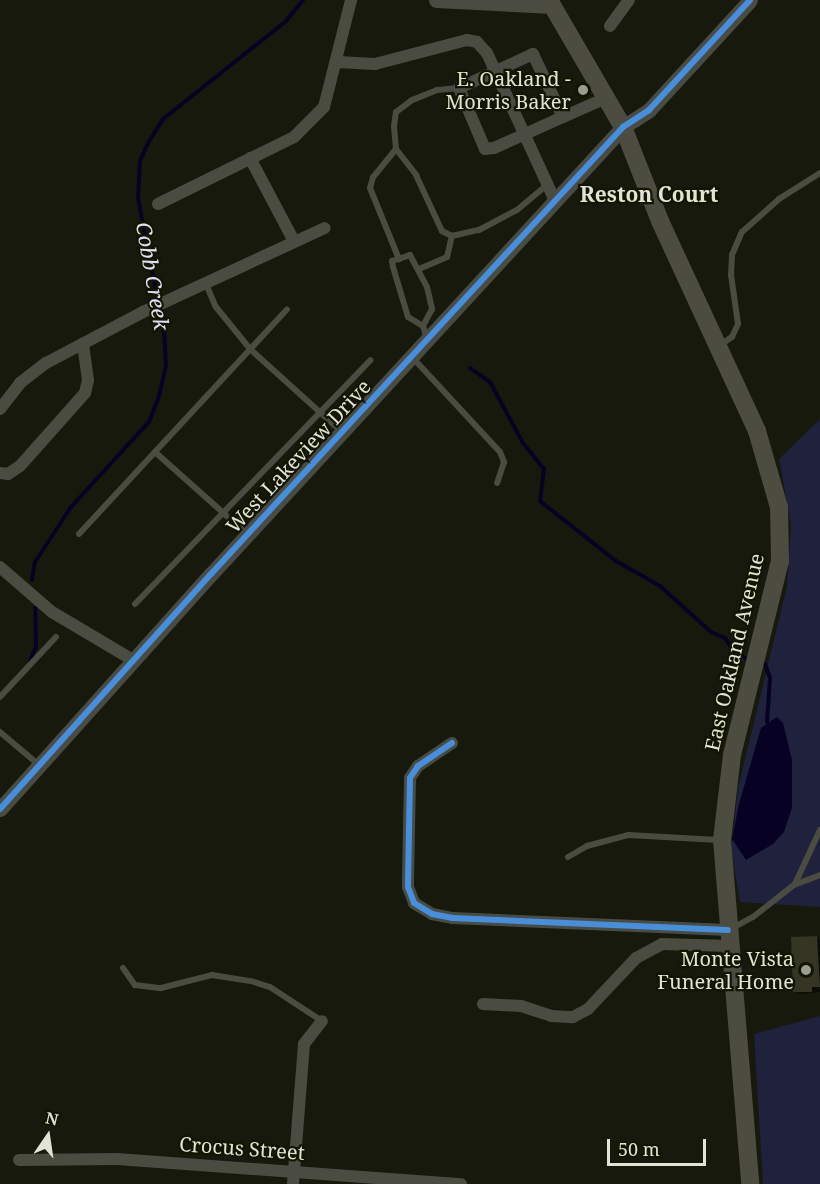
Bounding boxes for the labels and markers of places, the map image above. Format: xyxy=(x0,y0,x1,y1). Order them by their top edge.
place label: E. Oakland - Morris Baker xyxy=(445,66,571,113)
marker: E. Oakland - Morris Baker xyxy=(576,83,590,97)
place label: Monte Vista Funeral Home xyxy=(657,946,794,993)
marker: Monte Vista Funeral Home xyxy=(799,963,813,977)

